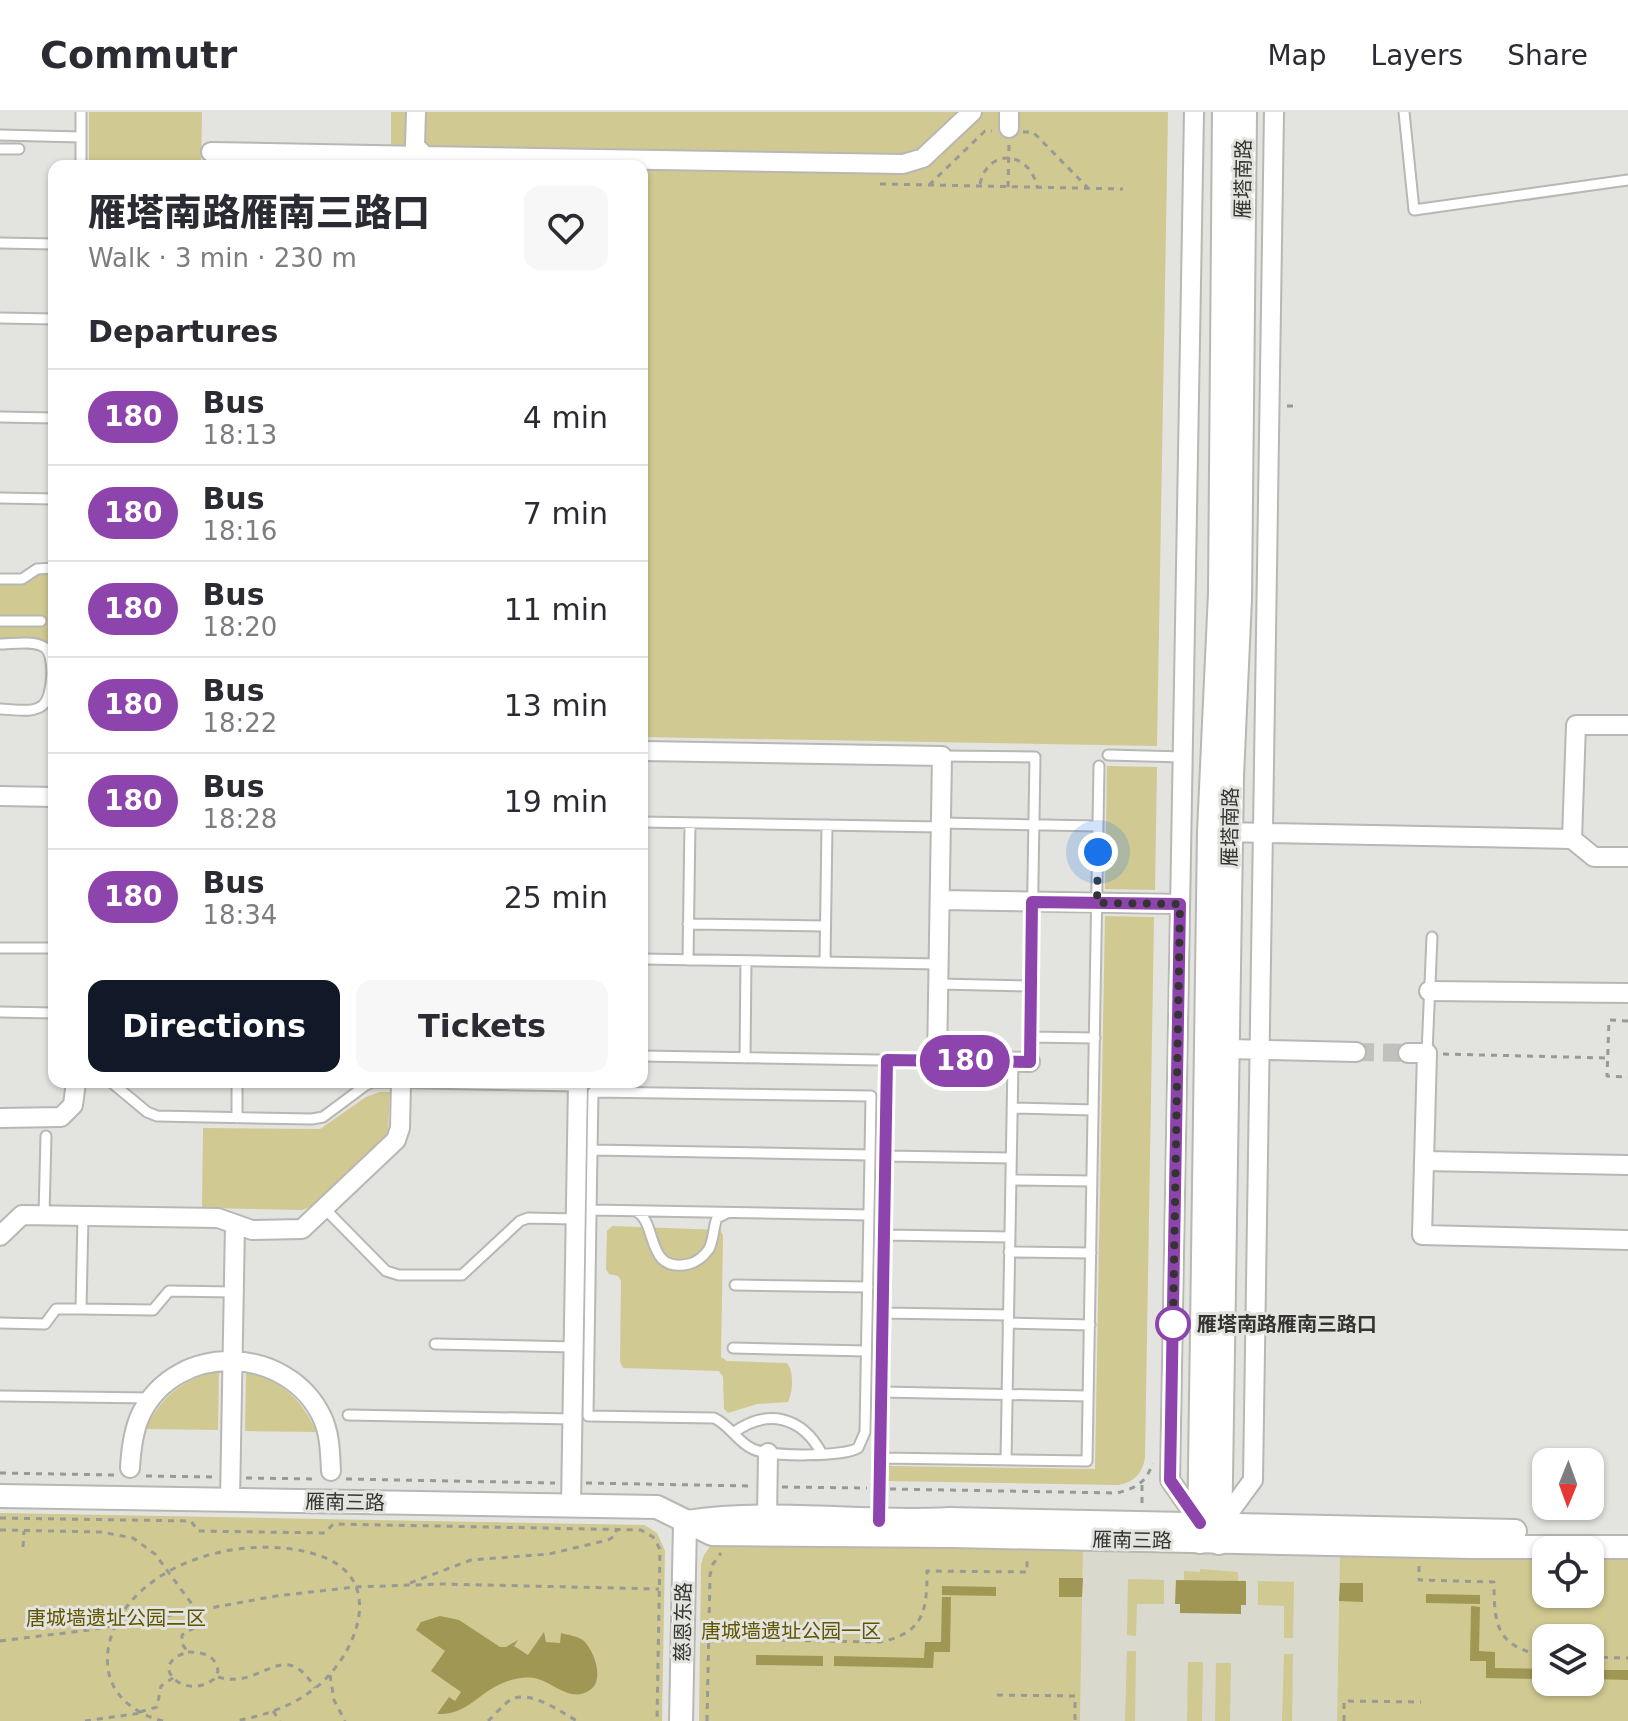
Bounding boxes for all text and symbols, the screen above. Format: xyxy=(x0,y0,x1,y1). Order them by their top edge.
text: Commutr xyxy=(40,33,237,77)
text: Map xyxy=(1267,39,1327,72)
text: Layers xyxy=(1371,39,1463,72)
text: Share xyxy=(1507,39,1588,72)
street label: 雁塔南路 xyxy=(1230,139,1256,219)
button: heart xyxy=(524,186,608,270)
text: 雁塔南路雁南三路口 xyxy=(88,191,430,235)
text: Walk · 3 min · 230 m xyxy=(88,243,357,273)
text: Departures xyxy=(88,314,278,349)
text: Bus xyxy=(202,385,265,420)
text: 180 xyxy=(104,400,162,433)
text: 4 min xyxy=(523,400,608,435)
text: 18:13 xyxy=(202,420,277,450)
text: Bus xyxy=(202,481,265,516)
text: 180 xyxy=(104,496,162,529)
text: 7 min xyxy=(523,496,608,531)
text: 18:16 xyxy=(202,516,277,546)
text: Bus xyxy=(202,577,265,612)
text: 180 xyxy=(104,592,162,625)
text: 11 min xyxy=(504,592,608,627)
text: 18:20 xyxy=(202,612,277,642)
text: Bus xyxy=(202,673,265,708)
text: 180 xyxy=(104,688,162,721)
text: 13 min xyxy=(504,688,608,723)
text: 18:22 xyxy=(202,708,277,738)
text: Bus xyxy=(202,769,265,804)
text: 180 xyxy=(104,784,162,817)
text: 19 min xyxy=(504,784,608,819)
street label: 雁塔南路 xyxy=(1217,787,1243,867)
text: 18:28 xyxy=(202,804,277,834)
your location xyxy=(1078,832,1118,872)
text: Bus xyxy=(202,865,265,900)
text: 180 xyxy=(104,880,162,913)
text: 25 min xyxy=(504,880,608,915)
text: 18:34 xyxy=(202,900,277,930)
button: Directions xyxy=(88,980,340,1072)
button: Tickets xyxy=(356,980,608,1072)
line badge: 180 xyxy=(919,1035,1011,1087)
text: 180 xyxy=(936,1044,994,1077)
marker: 雁塔南路雁南三路口 xyxy=(1156,1307,1190,1341)
place label: 雁塔南路雁南三路口 xyxy=(1197,1312,1377,1336)
north arrow xyxy=(1532,1448,1604,1520)
map controls xyxy=(1532,1448,1604,1696)
street label: 雁南三路 xyxy=(305,1489,385,1515)
street label: 雁南三路 xyxy=(1092,1527,1172,1553)
button: locate xyxy=(1532,1536,1604,1608)
street label: 慈恩东路 xyxy=(670,1582,696,1662)
park label: 唐城墙遗址公园二区 xyxy=(26,1606,206,1630)
park label: 唐城墙遗址公园一区 xyxy=(701,1619,881,1643)
button: layers xyxy=(1532,1624,1604,1696)

